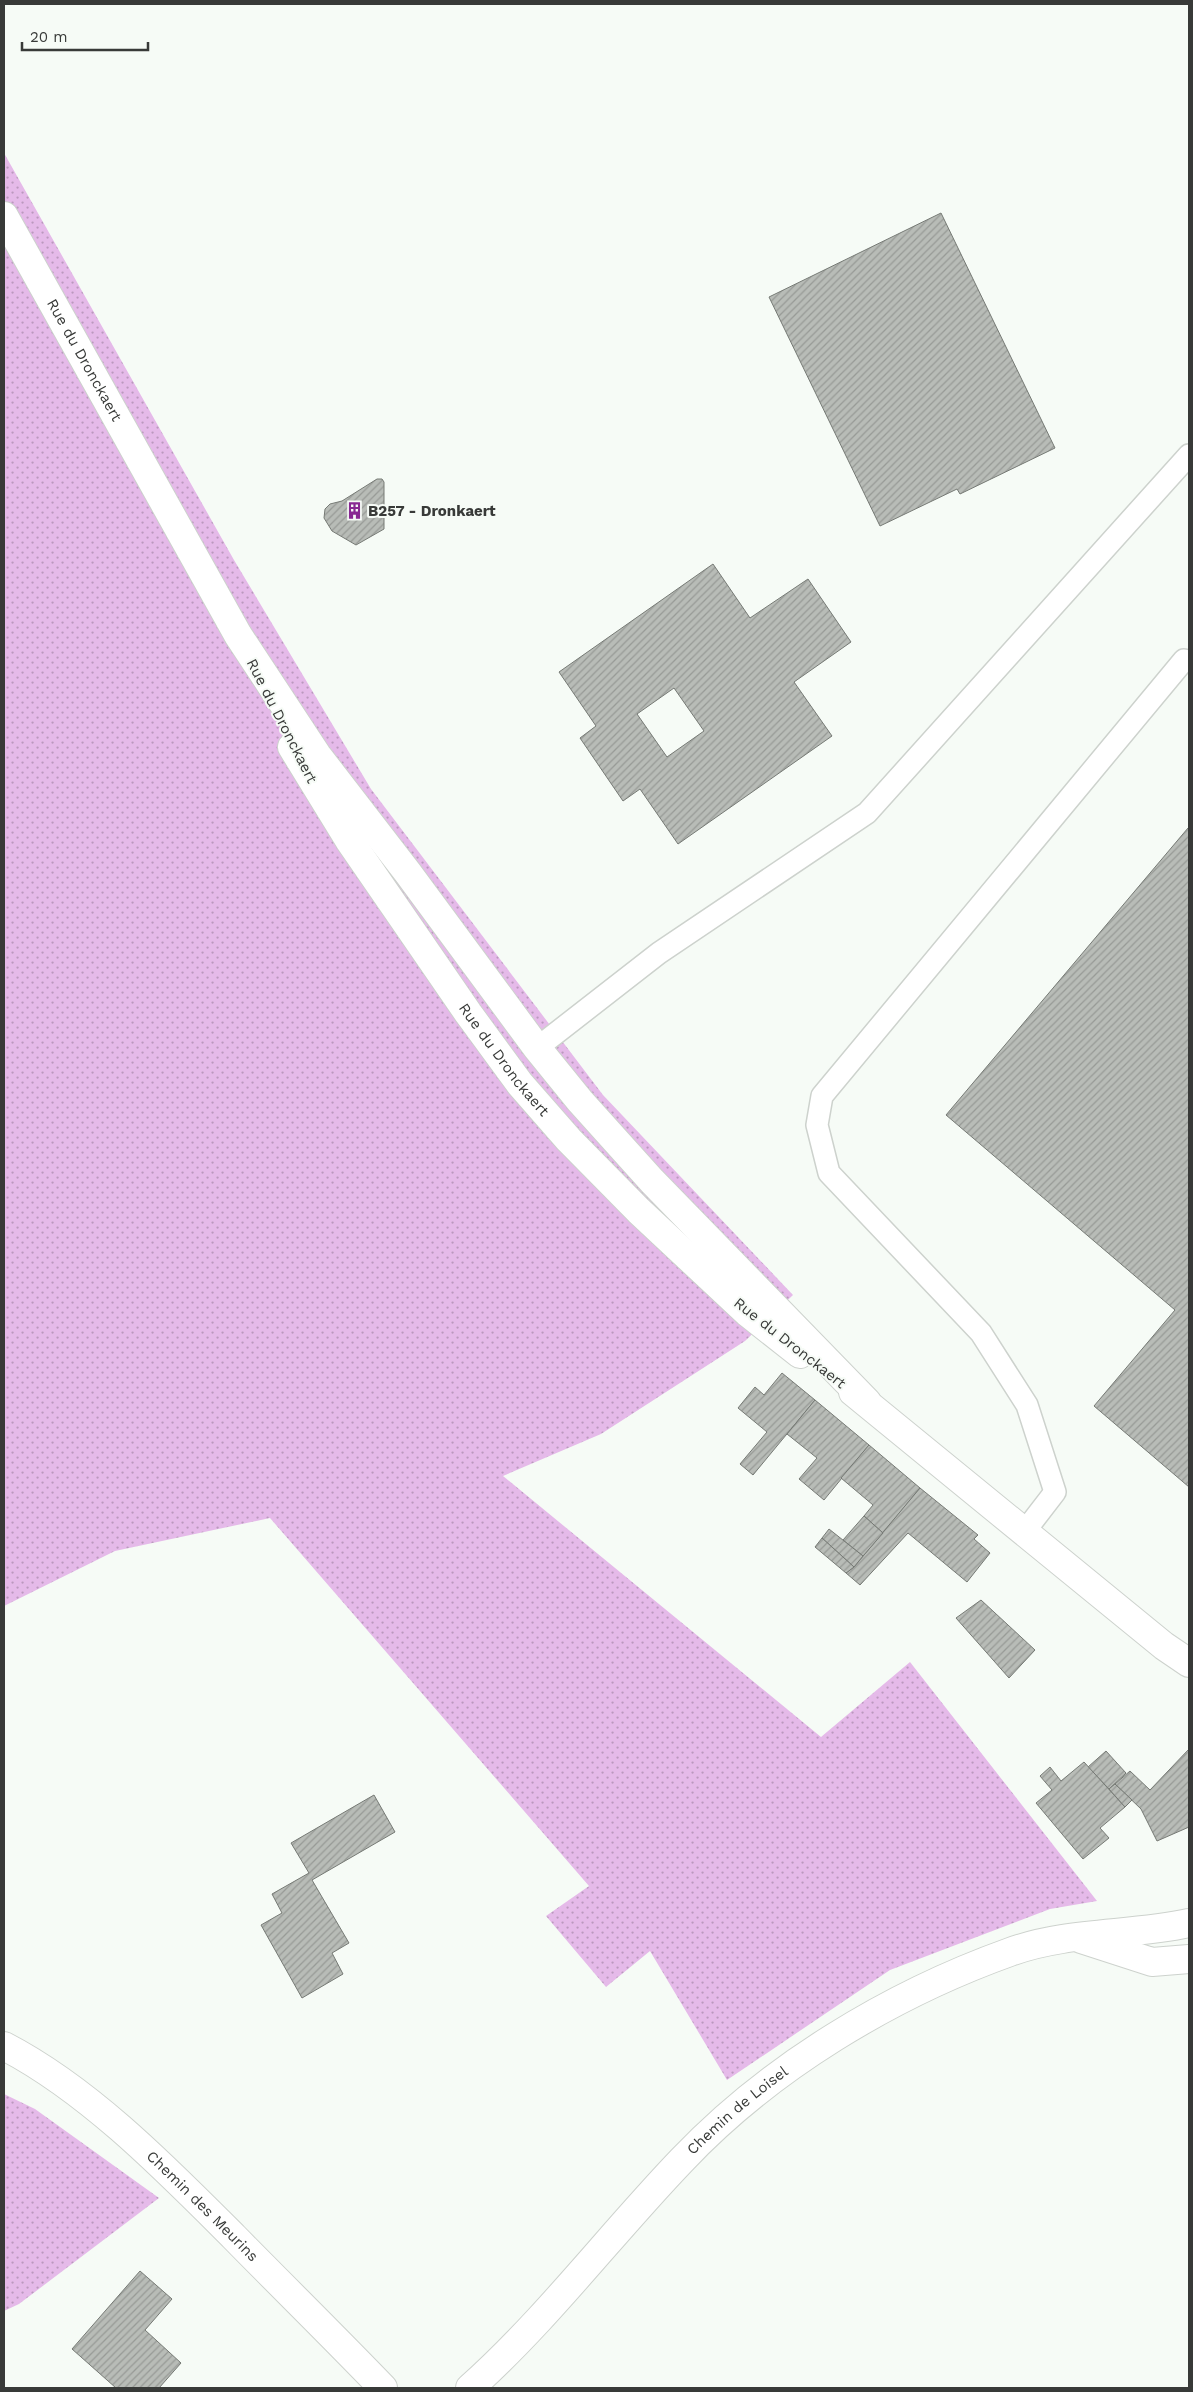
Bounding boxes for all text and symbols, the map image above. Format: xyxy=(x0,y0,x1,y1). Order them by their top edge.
scale bar xyxy=(22,20,149,52)
text: 20 m xyxy=(30,28,68,46)
street label: Rue du Dronckaert xyxy=(43,296,126,425)
building icon: B257 - Dronkaert xyxy=(344,501,364,521)
place label: B257 - Dronkaert xyxy=(368,502,496,520)
street label: Rue du Dronckaert xyxy=(243,656,322,787)
street label: Rue du Dronckaert xyxy=(455,1000,553,1120)
street label: Rue du Dronckaert xyxy=(730,1294,850,1393)
street label: Chemin de Loisel xyxy=(683,2062,792,2158)
street label: Chemin des Meurins xyxy=(143,2147,262,2265)

